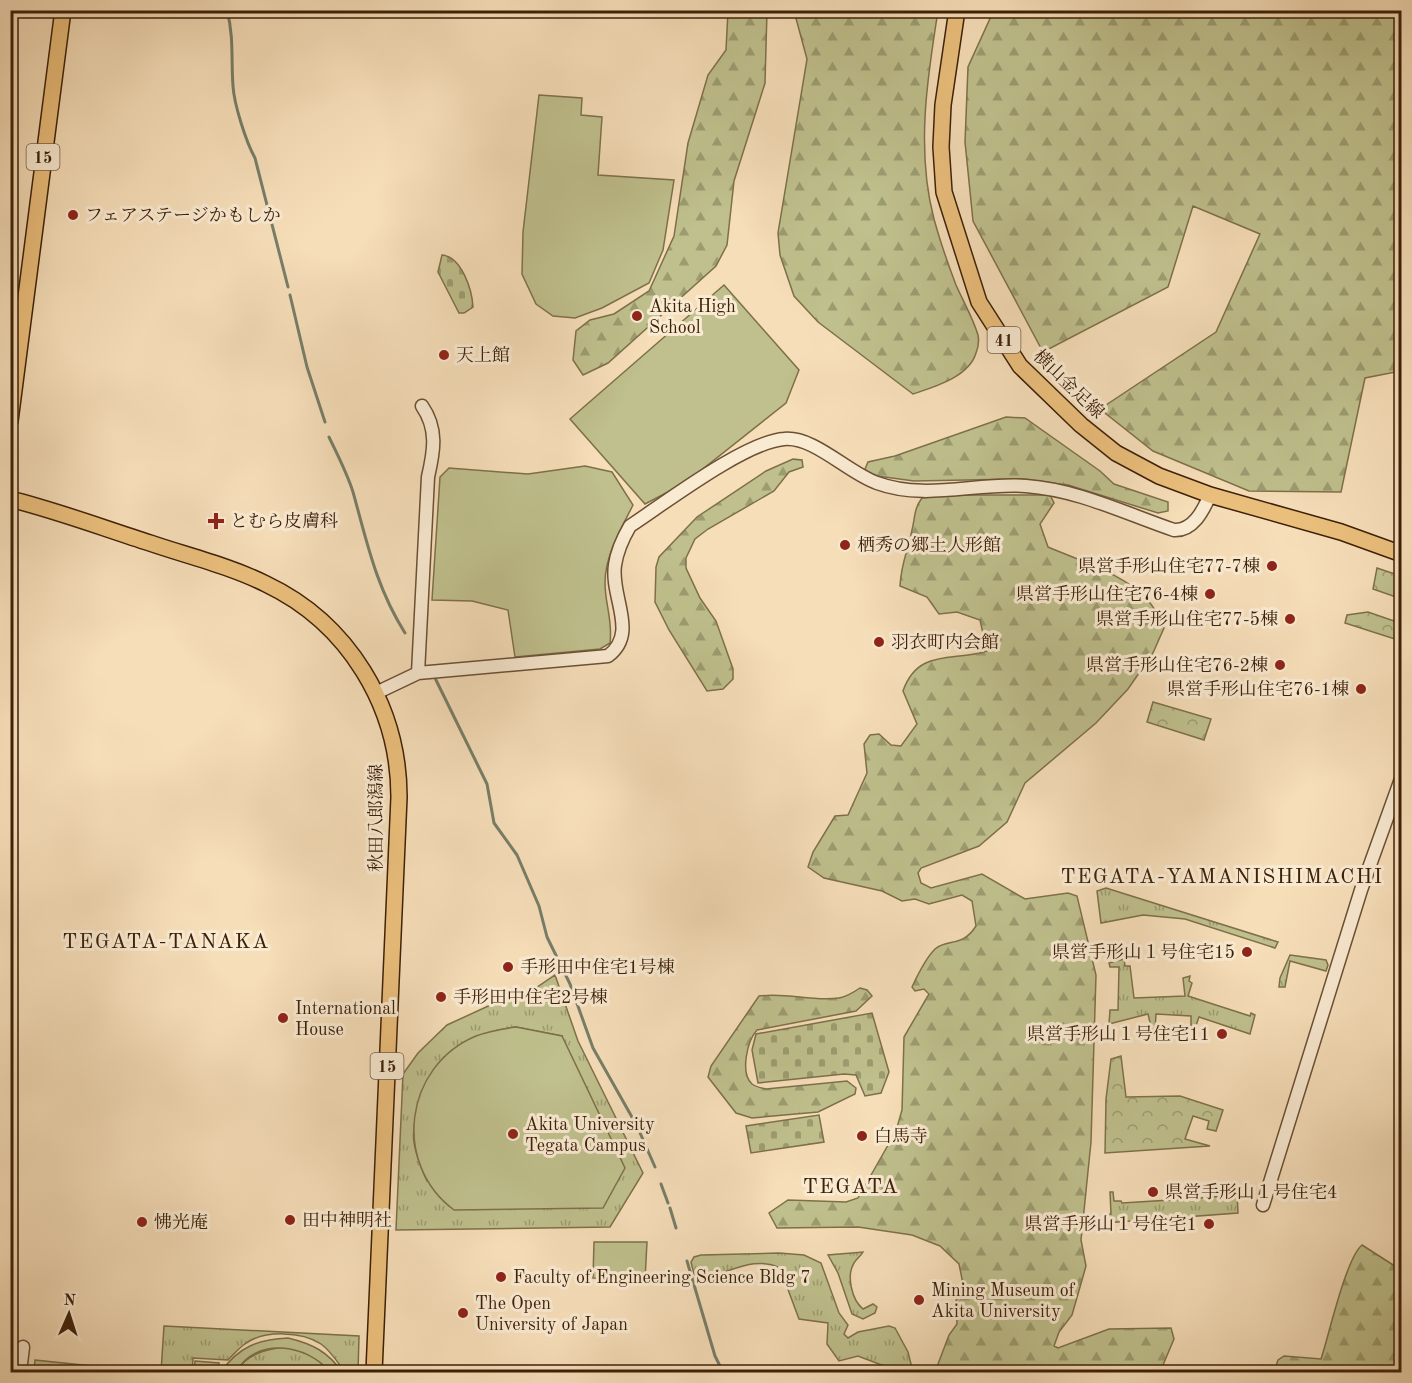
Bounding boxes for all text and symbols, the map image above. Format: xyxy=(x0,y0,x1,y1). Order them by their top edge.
road number: 15 xyxy=(26,144,60,170)
place label: フェアステージかもしか xyxy=(85,206,281,225)
marker: フェアステージかもしか xyxy=(66,208,80,222)
place label: Akita High School xyxy=(649,298,736,337)
marker: Akita High School xyxy=(630,309,644,323)
road number: 41 xyxy=(988,327,1020,353)
place label: 天上館 xyxy=(456,345,510,365)
street label: 横山金足線 xyxy=(1030,346,1108,422)
marker: 天上館 xyxy=(437,348,451,362)
place label: とむら皮膚科 xyxy=(230,511,338,531)
marker: とむら皮膚科 xyxy=(207,512,225,530)
place label: 栖秀の郷土人形館 xyxy=(857,535,1001,555)
marker: 栖秀の郷土人形館 xyxy=(838,538,852,552)
place label: 県営手形山住宅77-7棟 xyxy=(1078,556,1260,576)
marker: 県営手形山住宅77-7棟 xyxy=(1265,559,1279,573)
place label: 県営手形山住宅76-4棟 xyxy=(1016,584,1198,604)
marker: 県営手形山住宅76-4棟 xyxy=(1203,587,1217,601)
place label: 県営手形山住宅77-5棟 xyxy=(1096,609,1278,629)
marker: 県営手形山住宅77-5棟 xyxy=(1283,612,1297,626)
place label: 羽衣町内会館 xyxy=(891,632,999,652)
marker: 羽衣町内会館 xyxy=(872,635,886,649)
place label: 県営手形山住宅76-2棟 xyxy=(1086,655,1268,675)
marker: 県営手形山住宅76-2棟 xyxy=(1273,658,1287,672)
place label: 県営手形山住宅76-1棟 xyxy=(1167,679,1349,699)
marker: 県営手形山住宅76-1棟 xyxy=(1354,682,1368,696)
street label: 秋田八郎潟線 xyxy=(366,764,386,872)
district label: TEGATA-YAMANISHIMACHI xyxy=(1060,867,1384,888)
district label: TEGATA-TANAKA xyxy=(62,932,270,953)
place label: 県営手形山１号住宅15 xyxy=(1052,942,1235,962)
marker: 県営手形山１号住宅15 xyxy=(1240,945,1254,959)
place label: 手形田中住宅1号棟 xyxy=(520,957,674,977)
marker: 手形田中住宅1号棟 xyxy=(501,960,515,974)
place label: 手形田中住宅2号棟 xyxy=(453,987,607,1007)
marker: 手形田中住宅2号棟 xyxy=(434,990,448,1004)
place label: International House xyxy=(295,1000,396,1039)
marker: International House xyxy=(276,1011,290,1025)
place label: 県営手形山１号住宅11 xyxy=(1027,1024,1210,1044)
marker: 県営手形山１号住宅11 xyxy=(1215,1027,1229,1041)
road number: 15 xyxy=(370,1053,404,1079)
place label: Akita University Tegata Campus xyxy=(525,1116,655,1155)
place label: 白馬寺 xyxy=(874,1126,928,1146)
marker: Akita University Tegata Campus xyxy=(506,1127,520,1141)
marker: 白馬寺 xyxy=(855,1129,869,1143)
district label: TEGATA xyxy=(803,1177,899,1198)
place label: 県営手形山１号住宅4 xyxy=(1165,1182,1337,1202)
marker: 県営手形山１号住宅4 xyxy=(1146,1185,1160,1199)
place label: 田中神明社 xyxy=(302,1210,392,1230)
place label: 怫光庵 xyxy=(154,1212,208,1232)
marker: 田中神明社 xyxy=(283,1213,297,1227)
place label: 県営手形山１号住宅1 xyxy=(1025,1214,1197,1234)
marker: 怫光庵 xyxy=(135,1215,149,1229)
marker: 県営手形山１号住宅1 xyxy=(1202,1217,1216,1231)
place label: Faculty of Engineering Science Bldg 7 xyxy=(513,1269,811,1287)
marker: Faculty of Engineering Science Bldg 7 xyxy=(494,1270,508,1284)
place label: Mining Museum of Akita University xyxy=(931,1282,1076,1321)
north arrow xyxy=(39,1284,99,1344)
text: N xyxy=(63,1293,77,1309)
marker: Mining Museum of Akita University xyxy=(912,1293,926,1307)
place label: The Open University of Japan xyxy=(475,1295,628,1334)
marker: The Open University of Japan xyxy=(456,1306,470,1320)

